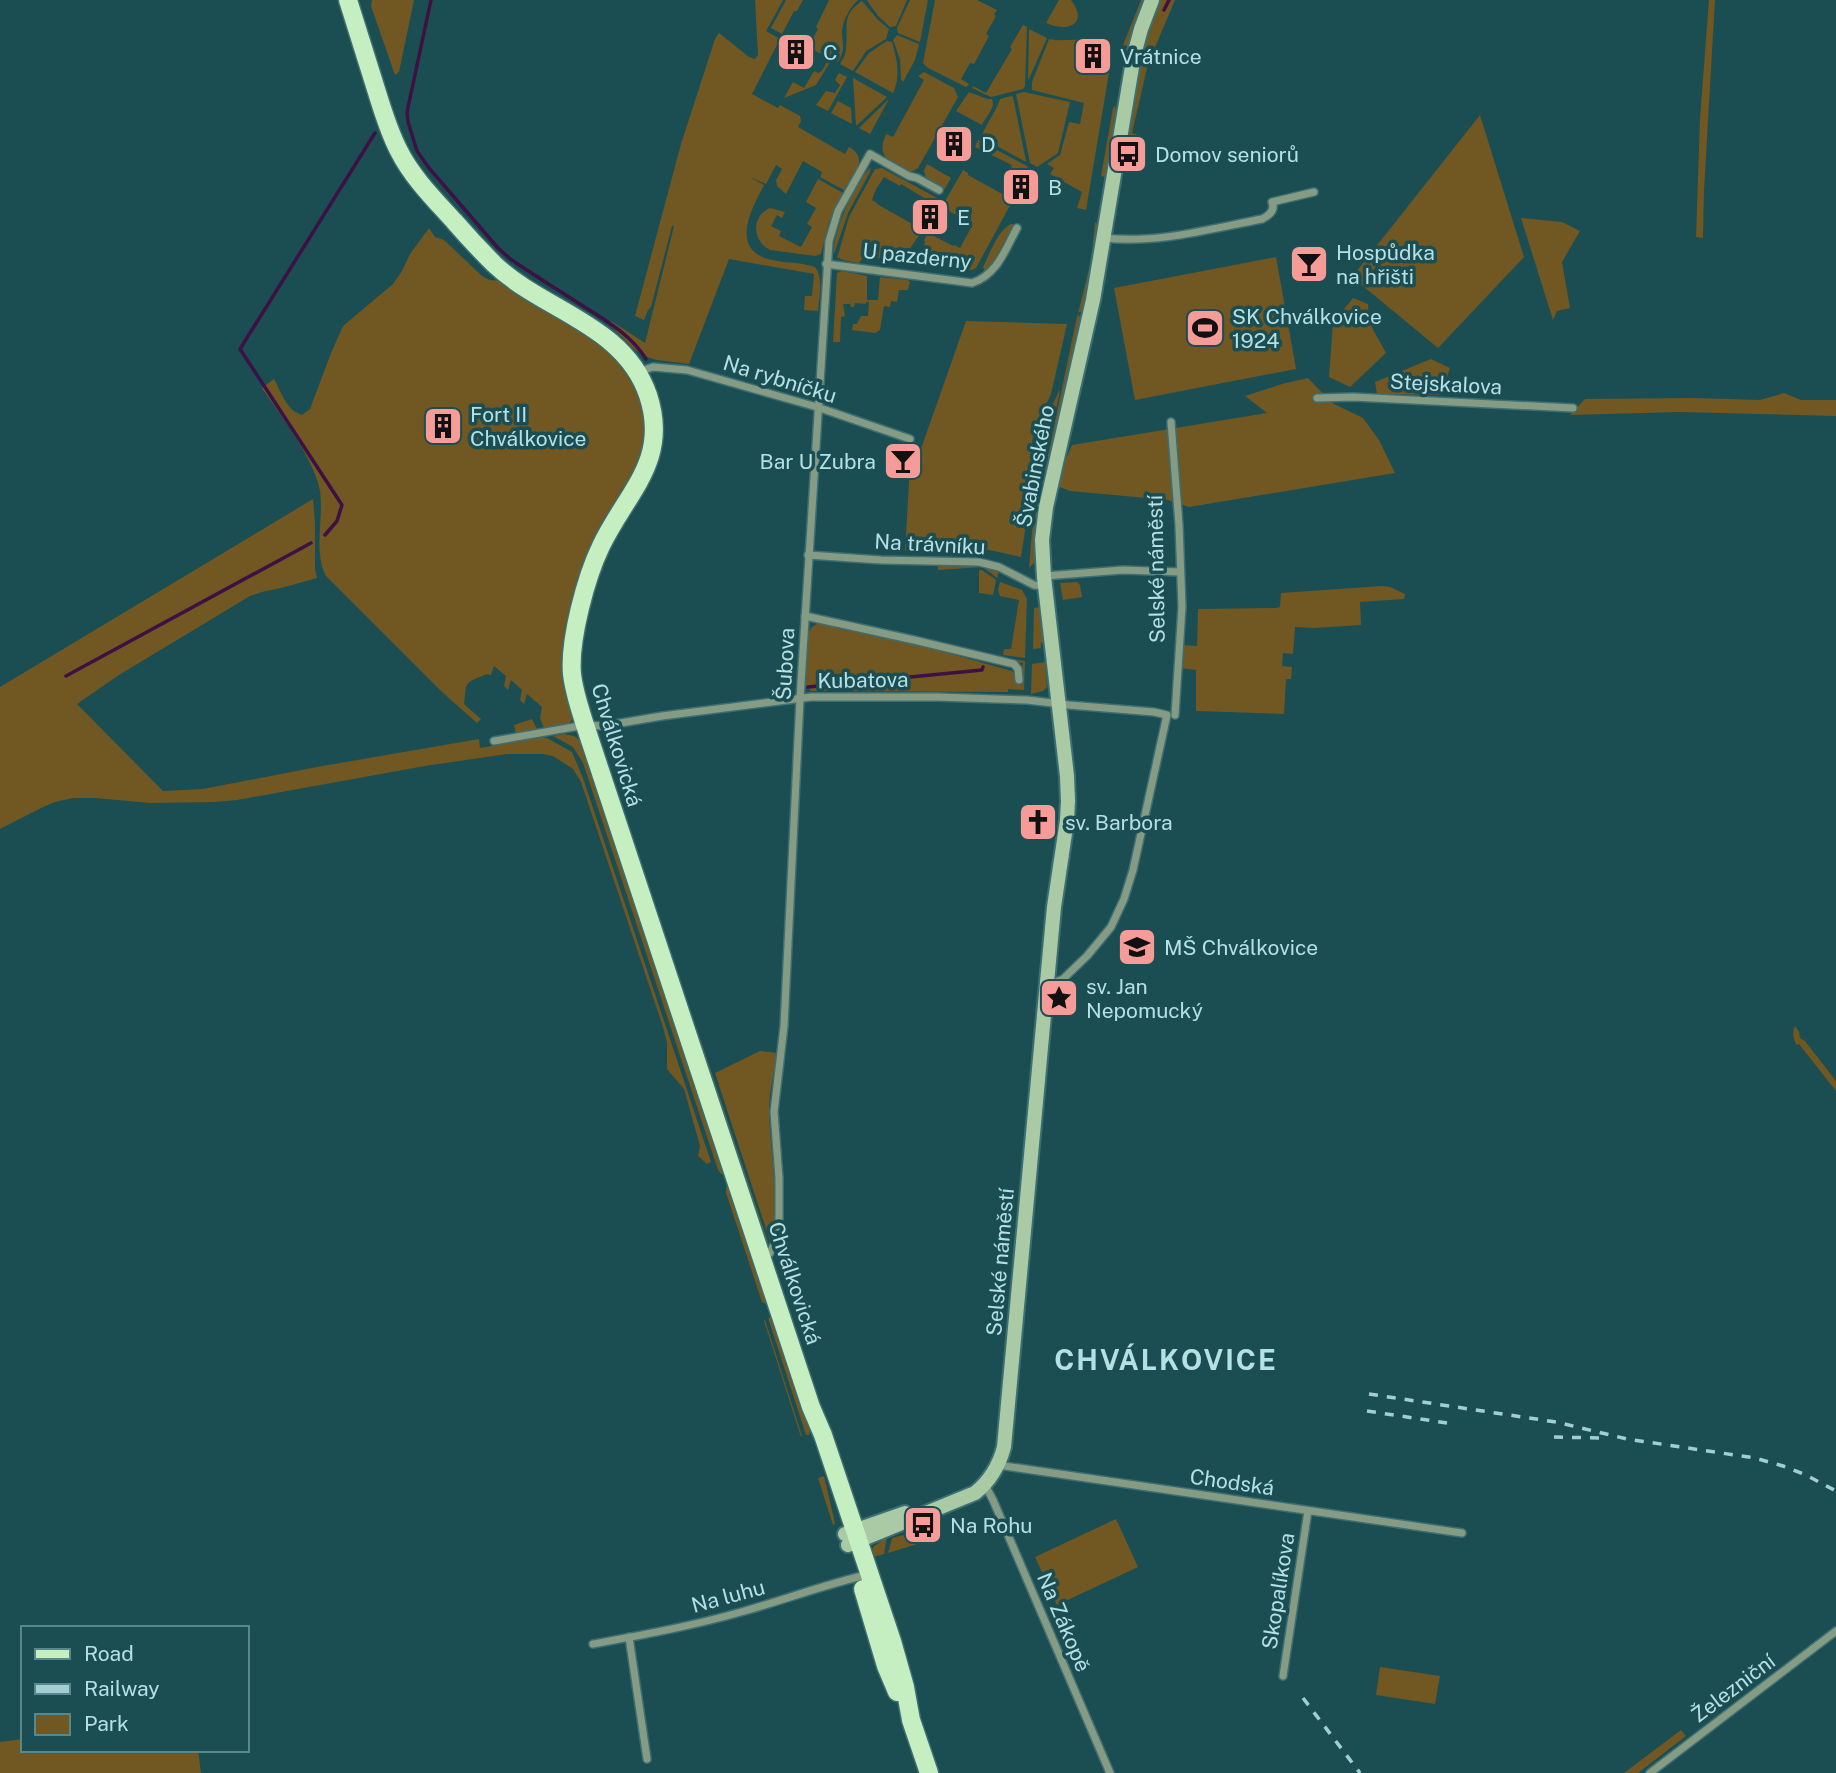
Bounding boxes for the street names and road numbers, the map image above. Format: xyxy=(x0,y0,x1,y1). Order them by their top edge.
street label: U pazderny xyxy=(861,238,973,274)
street label: Na rybníčku xyxy=(720,350,840,408)
street label: Stejskalova xyxy=(1389,369,1503,399)
street label: Švabinského xyxy=(1011,403,1059,529)
street label: Selské náměstí xyxy=(1142,494,1170,643)
street label: Na trávníku xyxy=(874,529,986,559)
street label: Šubova xyxy=(771,627,799,701)
street label: Kubatova xyxy=(817,667,909,693)
street label: Chválkovická xyxy=(586,680,648,810)
street label: Selské náměstí xyxy=(981,1186,1019,1337)
street label: Chválkovická xyxy=(763,1218,827,1348)
street label: Chodská xyxy=(1188,1464,1276,1500)
street label: Skopalíkova xyxy=(1256,1531,1300,1651)
street label: Na Zákopě xyxy=(1032,1569,1096,1675)
street label: Na luhu xyxy=(688,1574,768,1618)
street label: Železniční xyxy=(1686,1648,1781,1728)

